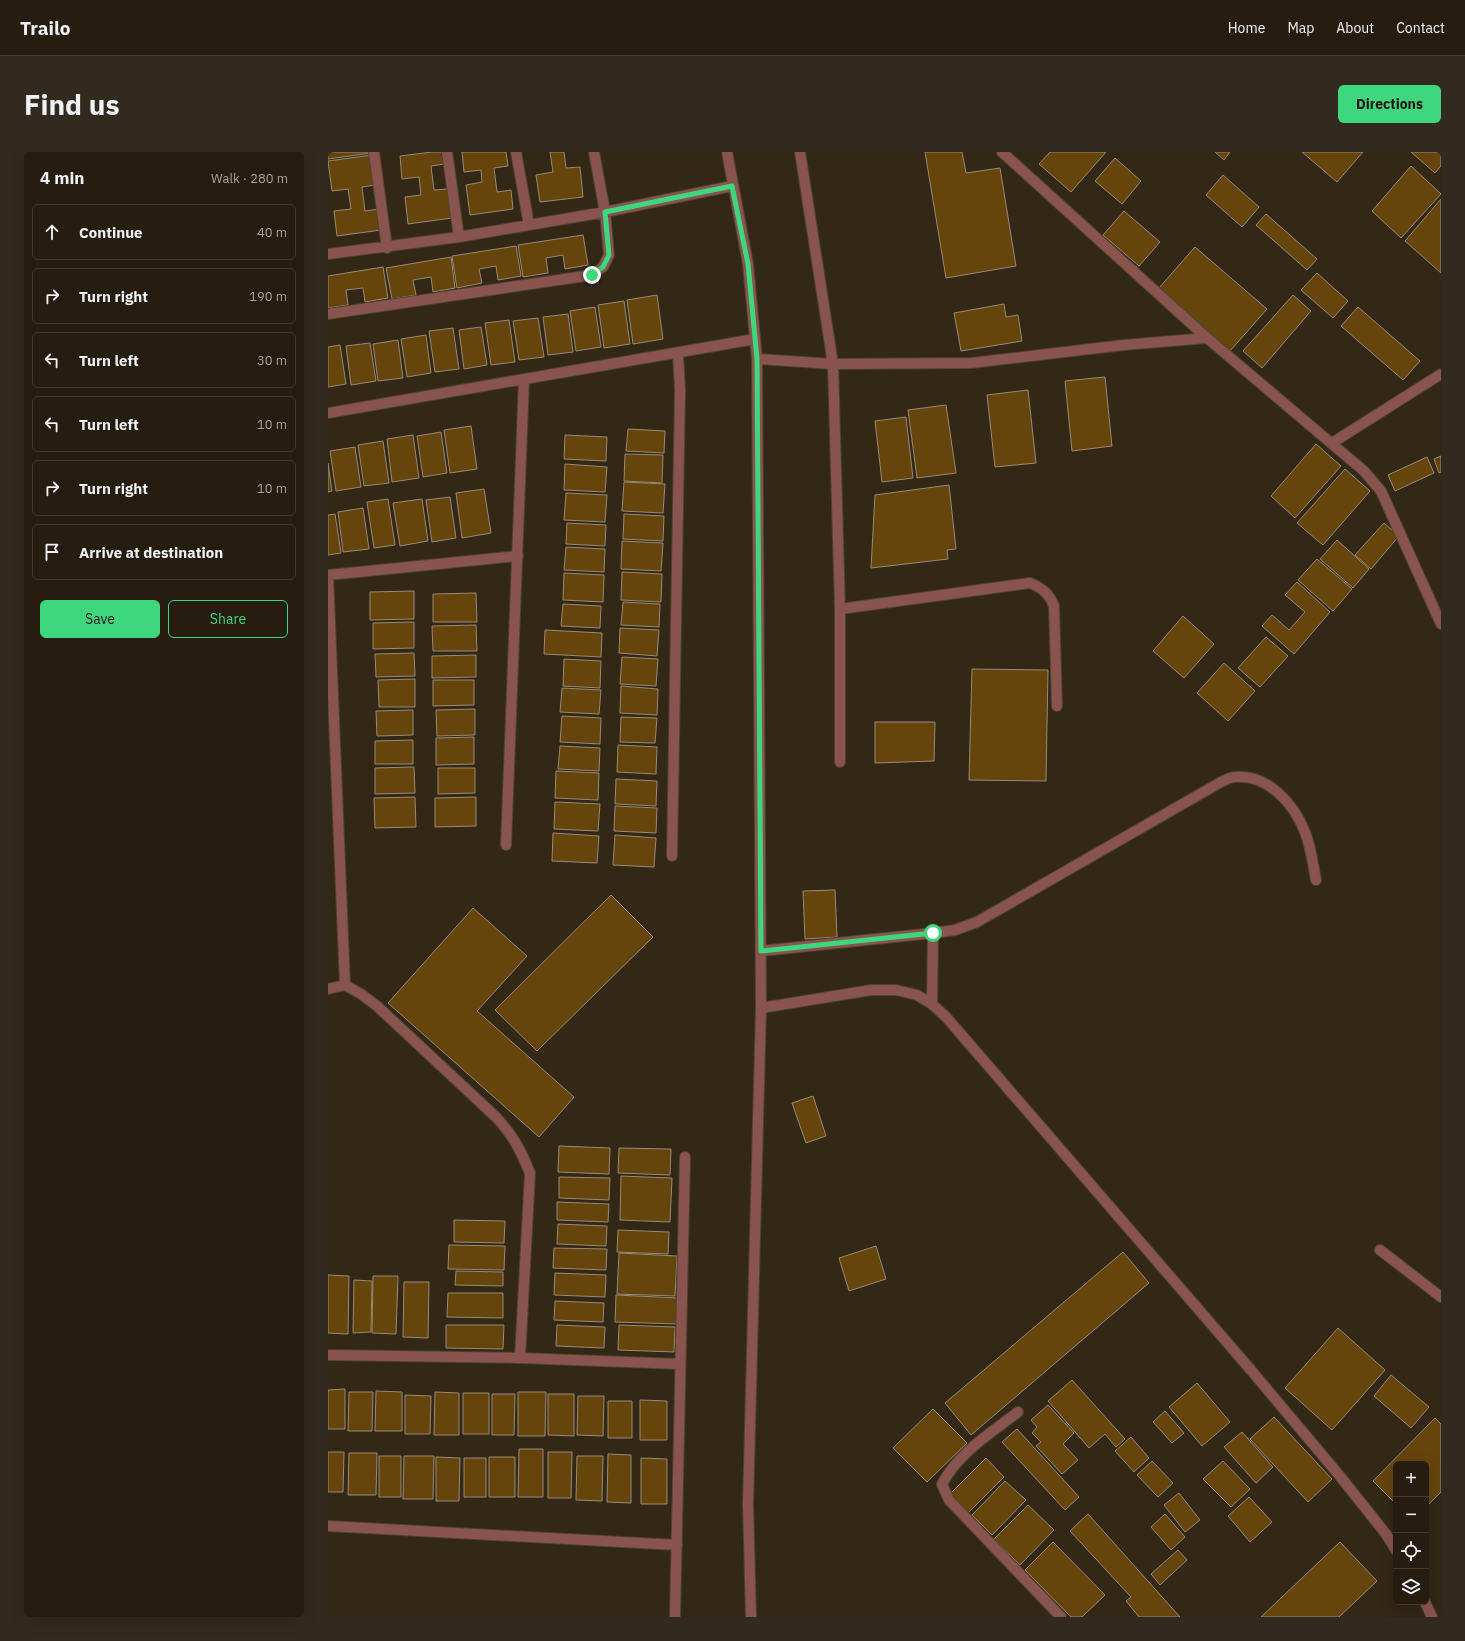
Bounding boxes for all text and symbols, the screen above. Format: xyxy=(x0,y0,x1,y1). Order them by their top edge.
text: Trailo xyxy=(20,16,70,40)
text: Home xyxy=(1228,19,1265,37)
text: Map xyxy=(1287,19,1314,37)
text: About xyxy=(1336,19,1374,37)
text: Contact xyxy=(1396,19,1445,37)
button: Directions xyxy=(1338,85,1441,123)
text: Find us xyxy=(24,86,120,123)
text: 4 min xyxy=(40,167,84,189)
text: Walk · 280 m xyxy=(211,170,288,187)
icon: ahead xyxy=(41,221,63,243)
text: Continue xyxy=(79,223,143,242)
text: 40 m xyxy=(257,224,287,241)
route end xyxy=(583,266,601,284)
icon: right xyxy=(41,285,63,307)
text: Turn right xyxy=(79,287,148,306)
text: 190 m xyxy=(249,288,287,305)
icon: left xyxy=(41,349,63,371)
text: Turn left xyxy=(79,351,139,370)
text: 30 m xyxy=(257,352,287,369)
icon: left xyxy=(41,413,63,435)
text: Turn left xyxy=(79,415,139,434)
text: 10 m xyxy=(257,416,287,433)
icon: right xyxy=(41,477,63,499)
text: Turn right xyxy=(79,479,148,498)
text: 10 m xyxy=(257,480,287,497)
icon: arrive xyxy=(41,541,63,563)
text: Arrive at destination xyxy=(79,543,223,562)
button: Save xyxy=(40,600,160,638)
button: Share xyxy=(168,600,288,638)
route start xyxy=(924,924,942,942)
map controls xyxy=(1393,1461,1429,1605)
button: + xyxy=(1393,1461,1429,1497)
button: − xyxy=(1393,1497,1429,1533)
button: locate xyxy=(1393,1533,1429,1569)
button: layers xyxy=(1393,1569,1429,1605)

